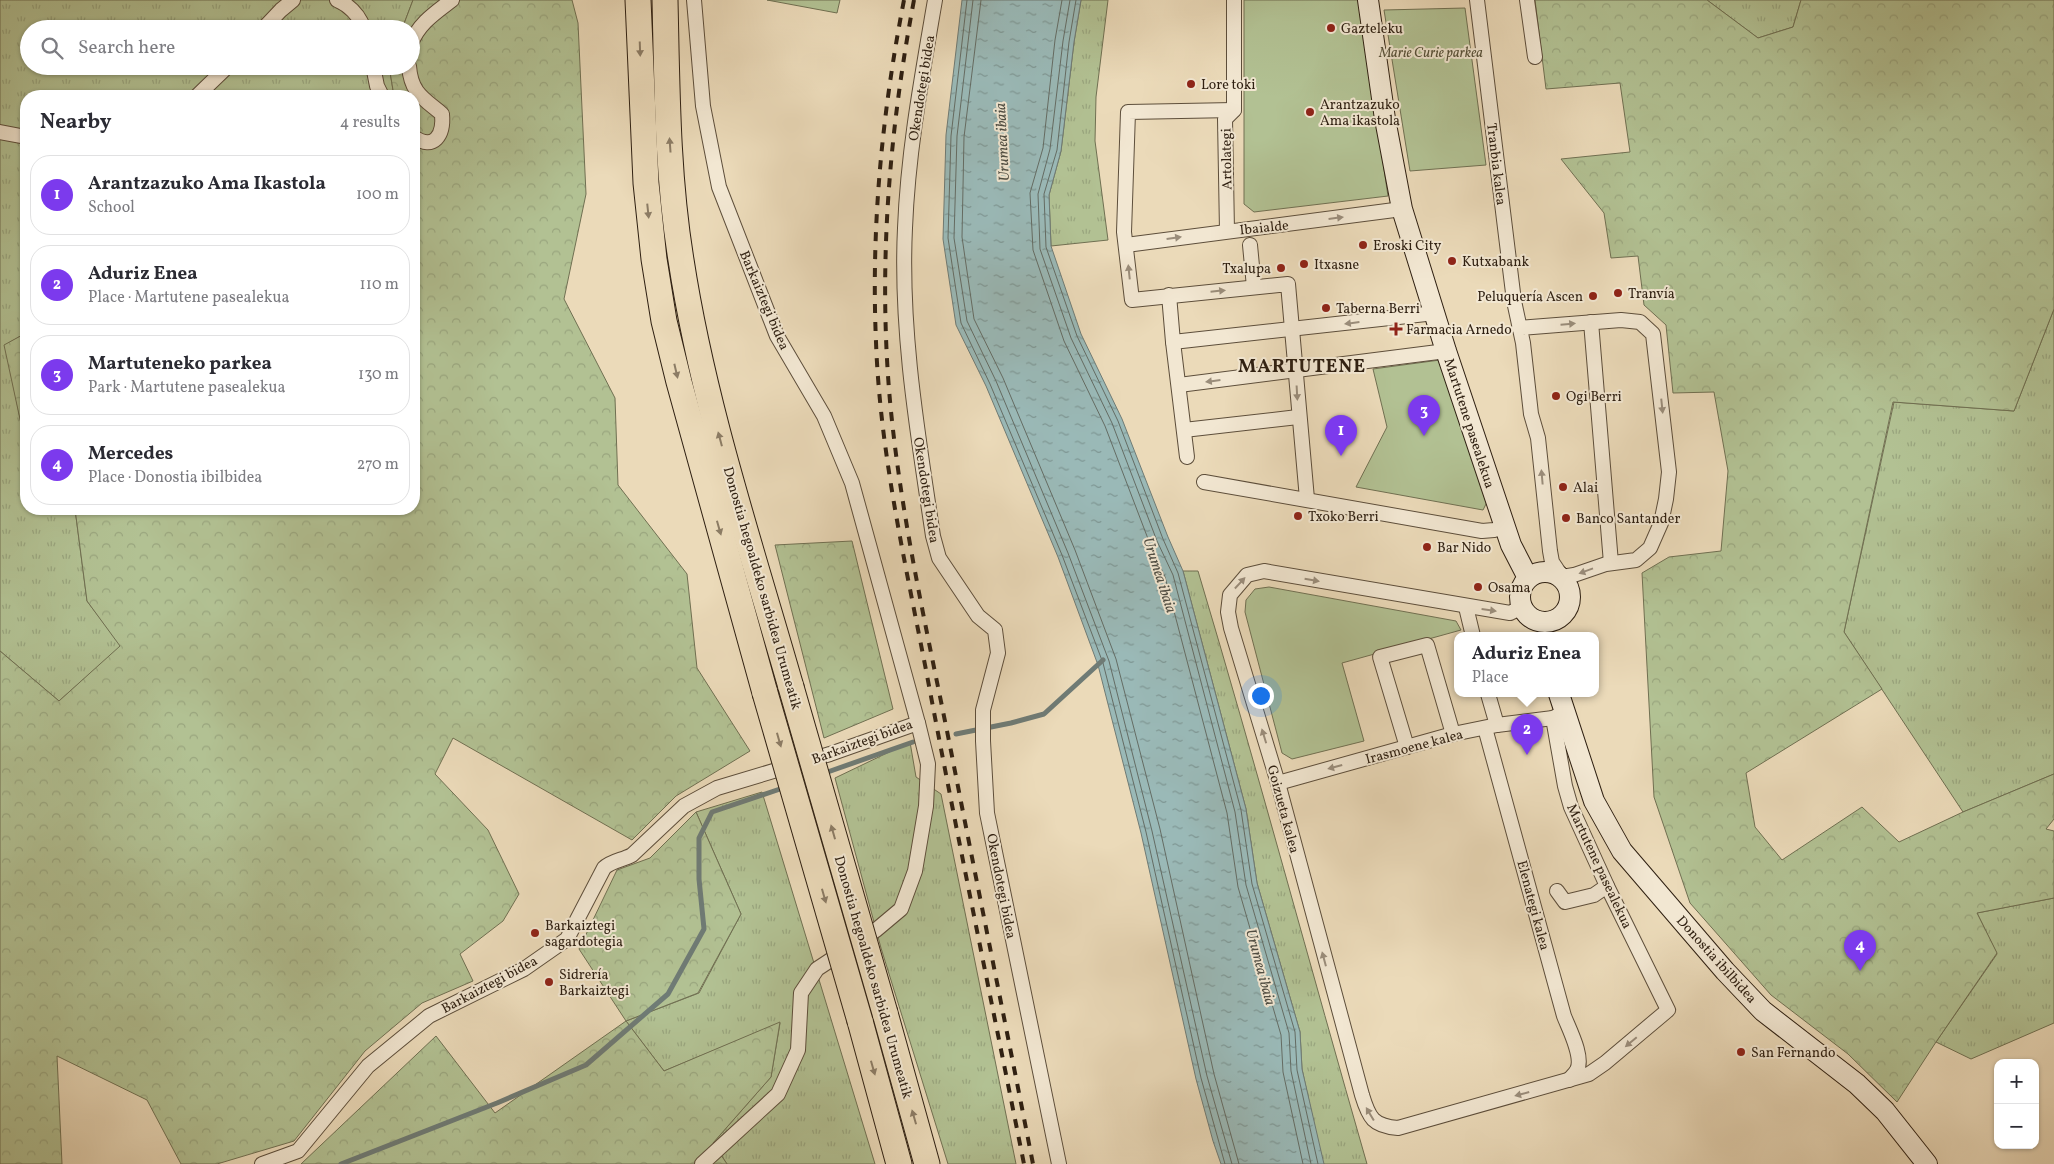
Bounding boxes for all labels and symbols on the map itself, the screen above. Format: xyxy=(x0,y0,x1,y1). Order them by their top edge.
place label: Gazteleku xyxy=(1341,20,1403,39)
marker: Gazteleku xyxy=(1325,22,1337,34)
street label: Okendotegi bidea xyxy=(905,34,940,143)
one-way arrow xyxy=(636,41,644,57)
park label: Marie Curie parkea xyxy=(1378,44,1483,63)
place label: Lore toki xyxy=(1201,76,1256,95)
marker: Lore toki xyxy=(1185,78,1197,90)
place label: Arantzazuko Ama ikastola xyxy=(1320,96,1400,131)
water label: Urumea ibaia xyxy=(991,102,1016,182)
marker: Arantzazuko Ama ikastola xyxy=(1304,106,1316,118)
street label: Tranbia kalea xyxy=(1481,122,1510,206)
street label: Artolategi xyxy=(1217,128,1238,190)
one-way arrow xyxy=(665,136,673,152)
one-way arrow xyxy=(645,203,653,219)
one-way arrow xyxy=(1328,214,1344,222)
street label: Ibaialde xyxy=(1239,216,1290,241)
one-way arrow xyxy=(1167,234,1183,242)
place label: Eroski City xyxy=(1373,237,1442,256)
marker: Eroski City xyxy=(1357,239,1369,251)
street label: Barkaiztegi bidea xyxy=(734,248,793,353)
place label: Kutxabank xyxy=(1462,253,1530,272)
marker: Kutxabank xyxy=(1446,255,1458,267)
place label: Itxasne xyxy=(1314,256,1359,275)
marker: Itxasne xyxy=(1298,258,1310,270)
place label: Txalupa xyxy=(1222,260,1271,279)
marker: Txalupa xyxy=(1275,262,1287,274)
one-way arrow xyxy=(1125,264,1133,280)
place label: Tranvía xyxy=(1628,285,1675,304)
one-way arrow xyxy=(1210,286,1226,294)
marker: Tranvía xyxy=(1612,287,1624,299)
place label: Peluquería Ascen xyxy=(1477,288,1583,307)
marker: Peluquería Ascen xyxy=(1587,290,1599,302)
place label: Taberna Berri xyxy=(1336,300,1420,319)
marker: Taberna Berri xyxy=(1320,302,1332,314)
one-way arrow xyxy=(1343,319,1359,327)
one-way arrow xyxy=(1560,320,1576,328)
place label: Farmacia Arnedo xyxy=(1406,321,1512,340)
marker: Farmacia Arnedo xyxy=(1390,323,1402,335)
district label: MARTUTENE xyxy=(1238,354,1366,380)
street label: Martutene pasealekua xyxy=(1439,356,1499,491)
one-way arrow xyxy=(672,363,680,378)
one-way arrow xyxy=(1204,377,1220,385)
one-way arrow xyxy=(1294,386,1302,402)
place label: Ogi Berri xyxy=(1566,388,1622,407)
marker: Ogi Berri xyxy=(1550,390,1562,402)
pin: 3 xyxy=(1408,395,1440,436)
one-way arrow xyxy=(1658,398,1666,414)
pin: 1 xyxy=(1325,415,1357,456)
one-way arrow xyxy=(716,431,724,446)
street label: Okendotegi bidea xyxy=(908,436,943,545)
street label: Donostia hegoaldeko sarbidea Urumeatik xyxy=(718,465,806,713)
one-way arrow xyxy=(1538,469,1546,485)
place label: Alai xyxy=(1573,479,1598,498)
marker: Alai xyxy=(1557,481,1569,493)
place label: Txoko Berri xyxy=(1308,508,1379,527)
marker: Txoko Berri xyxy=(1292,510,1304,522)
place label: Banco Santander xyxy=(1576,510,1680,529)
marker: Banco Santander xyxy=(1560,512,1572,524)
one-way arrow xyxy=(715,520,723,535)
water label: Urumea ibaia xyxy=(1136,535,1181,616)
place label: Bar Nido xyxy=(1437,539,1491,558)
marker: Bar Nido xyxy=(1421,541,1433,553)
one-way arrow xyxy=(1579,568,1594,575)
one-way arrow xyxy=(1234,576,1245,589)
one-way arrow xyxy=(1304,576,1320,584)
place label: Osama xyxy=(1488,579,1531,598)
marker: Osama xyxy=(1472,581,1484,593)
one-way arrow xyxy=(1482,606,1498,614)
your location xyxy=(1248,683,1274,709)
pin: 2 xyxy=(1511,714,1543,755)
street label: Barkaiztegi bidea xyxy=(809,715,916,770)
street label: Irasmoene kalea xyxy=(1363,725,1465,770)
one-way arrow xyxy=(1259,729,1267,744)
one-way arrow xyxy=(775,733,783,748)
street label: Goizueta kalea xyxy=(1262,763,1303,856)
one-way arrow xyxy=(1328,763,1343,771)
street label: Martutene pasealekua xyxy=(1561,801,1636,932)
one-way arrow xyxy=(828,824,836,839)
street label: Okendotegi bidea xyxy=(981,832,1020,941)
street label: Donostia hegoaldeko sarbidea Urumeatik xyxy=(829,854,917,1102)
street label: Elenategi kalea xyxy=(1511,858,1554,952)
one-way arrow xyxy=(820,889,828,904)
street label: Donostia ibilbidea xyxy=(1671,912,1760,1008)
place label: Barkaiztegi sagardotegia xyxy=(545,917,623,952)
marker: Barkaiztegi sagardotegia xyxy=(529,927,541,939)
water label: Urumea ibaia xyxy=(1239,927,1280,1008)
pin: 4 xyxy=(1844,930,1876,971)
one-way arrow xyxy=(1320,951,1328,966)
street label: Barkaiztegi bidea xyxy=(438,952,541,1019)
place label: Sidrería Barkaiztegi xyxy=(559,966,629,1001)
marker: Sidrería Barkaiztegi xyxy=(543,976,555,988)
one-way arrow xyxy=(1625,1036,1638,1047)
place label: San Fernando xyxy=(1751,1044,1836,1063)
marker: San Fernando xyxy=(1735,1046,1747,1058)
one-way arrow xyxy=(869,1061,877,1076)
one-way arrow xyxy=(1515,1090,1530,1098)
one-way arrow xyxy=(1365,1108,1374,1121)
one-way arrow xyxy=(909,1109,917,1124)

